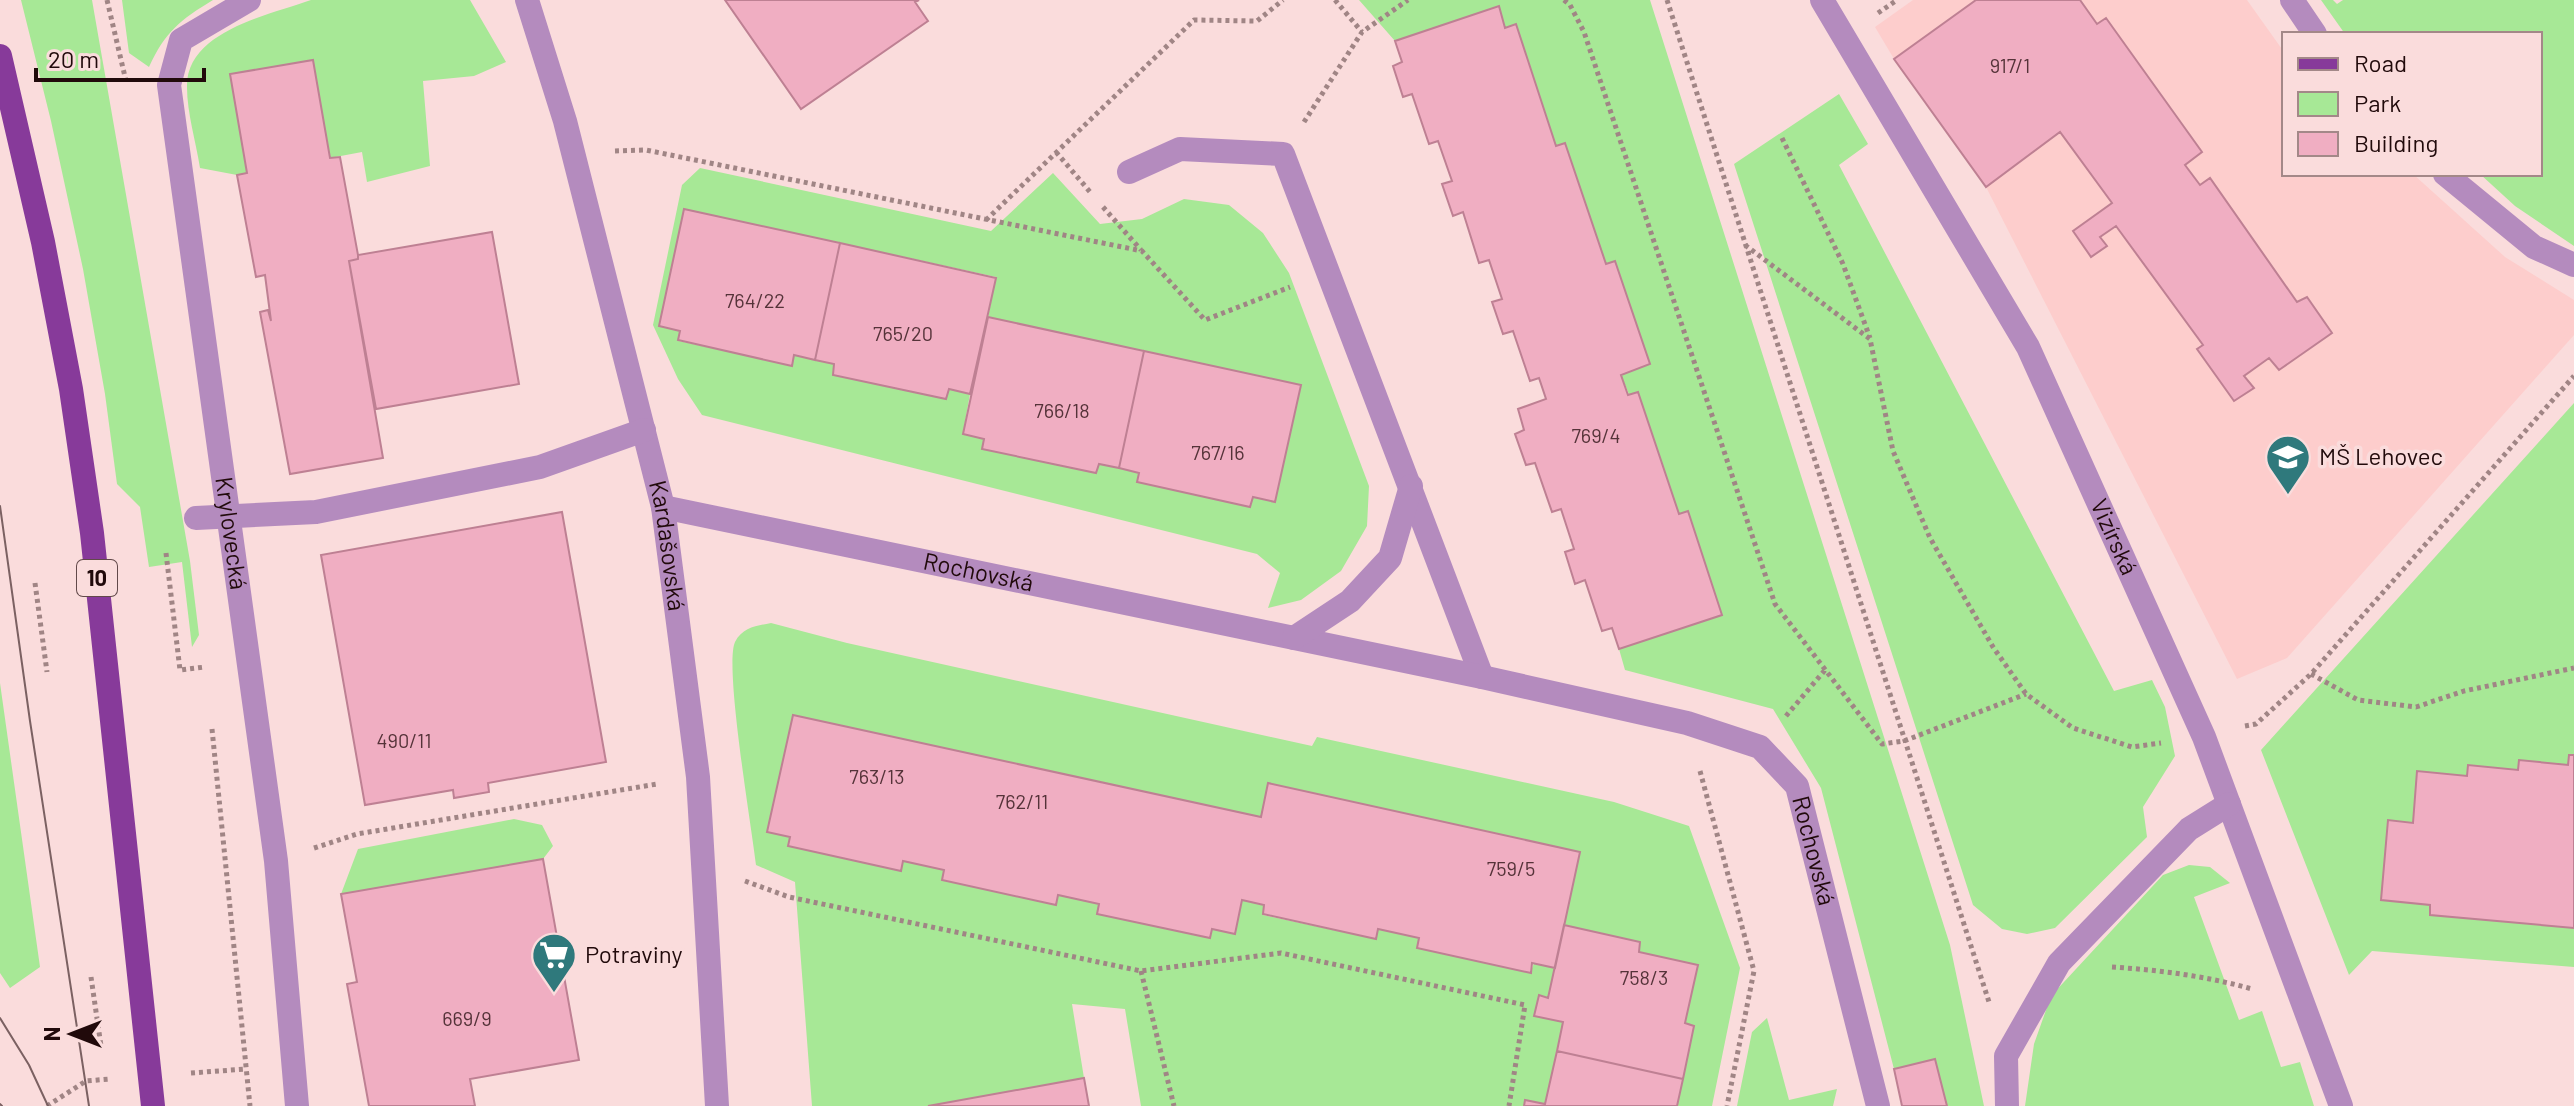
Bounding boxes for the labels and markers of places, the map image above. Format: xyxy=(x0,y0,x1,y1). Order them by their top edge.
school or university icon: MŠ Lehovec xyxy=(2264,433,2312,496)
place label: MŠ Lehovec xyxy=(2319,441,2443,470)
supermarket icon: Potraviny xyxy=(530,931,578,994)
place label: Potraviny xyxy=(585,939,683,968)

